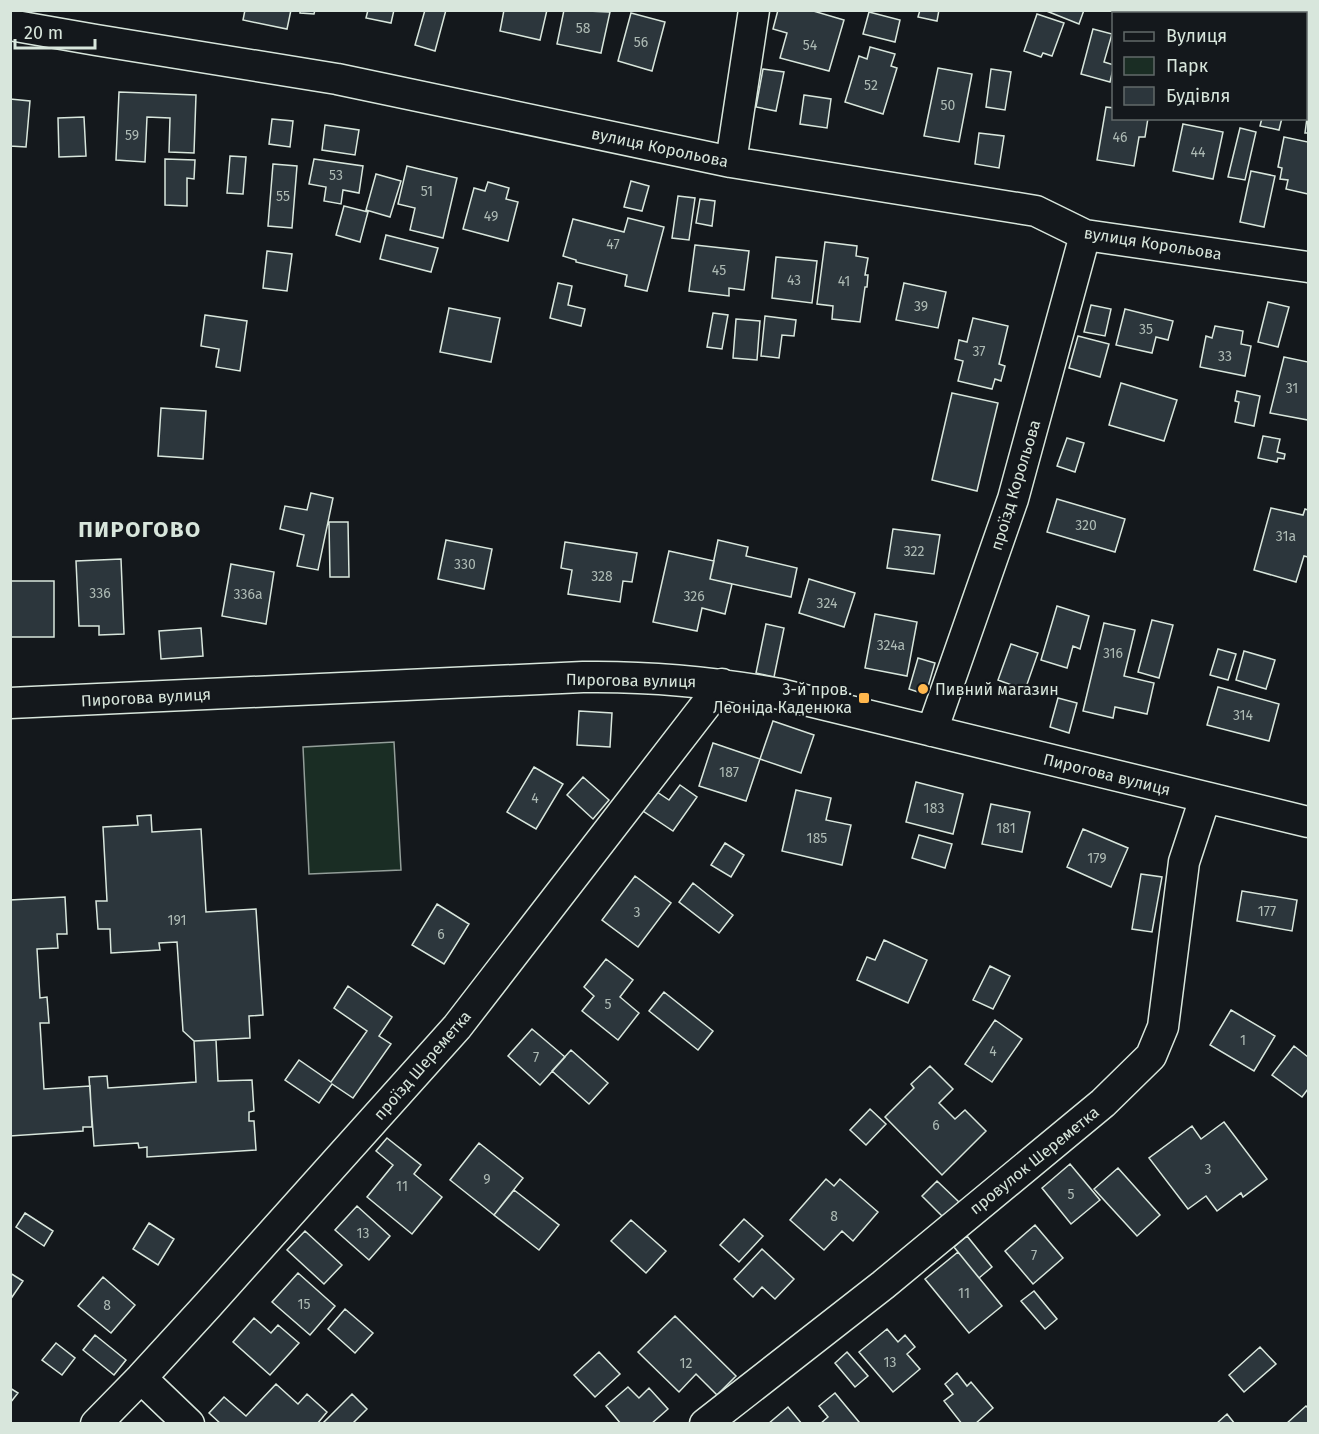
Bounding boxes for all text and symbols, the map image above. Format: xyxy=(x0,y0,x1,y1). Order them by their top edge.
scale bar xyxy=(15,12,94,50)
legend xyxy=(1112,12,1307,120)
house number: 58 xyxy=(576,20,591,37)
text: 20 m xyxy=(24,22,63,44)
text: Вулиця xyxy=(1166,25,1227,47)
house number: 56 xyxy=(634,34,648,51)
house number: 54 xyxy=(803,37,818,54)
text: Парк xyxy=(1166,55,1209,77)
house number: 52 xyxy=(864,77,878,94)
text: Будівля xyxy=(1166,85,1230,107)
house number: 50 xyxy=(941,97,956,114)
street label: вулиця Корольова xyxy=(590,124,730,171)
house number: 59 xyxy=(125,127,139,144)
house number: 46 xyxy=(1113,129,1127,146)
house number: 44 xyxy=(1191,144,1206,161)
house number: 53 xyxy=(329,167,343,184)
house number: 51 xyxy=(421,183,433,200)
house number: 55 xyxy=(276,188,290,205)
house number: 49 xyxy=(484,208,498,225)
street label: вулиця Корольова xyxy=(1083,223,1223,264)
house number: 47 xyxy=(606,236,620,253)
house number: 45 xyxy=(712,262,726,279)
house number: 43 xyxy=(787,272,801,289)
house number: 41 xyxy=(838,273,850,290)
house number: 39 xyxy=(914,298,928,315)
house number: 35 xyxy=(1139,321,1153,338)
house number: 37 xyxy=(972,343,986,360)
house number: 33 xyxy=(1218,348,1232,365)
house number: 31 xyxy=(1286,380,1298,397)
street label: проїзд Корольова xyxy=(987,418,1044,553)
district label: ПИРОГОВО xyxy=(78,516,202,543)
house number: 320 xyxy=(1075,517,1097,534)
house number: 31а xyxy=(1276,528,1296,545)
house number: 322 xyxy=(904,543,924,560)
house number: 330 xyxy=(454,556,476,573)
house number: 328 xyxy=(591,568,613,585)
house number: 336 xyxy=(89,585,111,602)
house number: 336а xyxy=(233,586,263,603)
house number: 326 xyxy=(683,588,705,605)
house number: 324 xyxy=(817,595,838,612)
house number: 324а xyxy=(877,637,905,654)
house number: 316 xyxy=(1103,645,1123,662)
street label: Пирогова вулиця xyxy=(566,670,696,691)
place label: 3-й пров. Леоніда Каденюка xyxy=(713,680,852,717)
place label: Пивний магазин xyxy=(935,680,1059,699)
marker: Пивний магазин xyxy=(916,682,930,696)
street label: Пирогова вулиця xyxy=(80,685,212,710)
marker: 3-й пров. Леоніда Каденюка xyxy=(857,691,871,705)
house number: 314 xyxy=(1233,707,1254,724)
street label: Пирогова вулиця xyxy=(1041,749,1172,799)
house number: 187 xyxy=(719,764,739,781)
house number: 4 xyxy=(531,790,539,807)
house number: 183 xyxy=(924,800,944,817)
house number: 181 xyxy=(996,820,1016,837)
house number: 185 xyxy=(807,830,827,847)
house number: 179 xyxy=(1087,850,1107,867)
house number: 177 xyxy=(1258,903,1276,920)
house number: 3 xyxy=(634,904,641,921)
house number: 191 xyxy=(167,912,187,929)
house number: 6 xyxy=(437,926,445,943)
house number: 5 xyxy=(604,996,612,1013)
street label: проїзд Шереметка xyxy=(370,1007,475,1124)
house number: 1 xyxy=(1240,1032,1246,1049)
house number: 4 xyxy=(989,1043,997,1060)
house number: 7 xyxy=(533,1049,539,1066)
street label: провулок Шереметка xyxy=(966,1102,1103,1218)
house number: 6 xyxy=(932,1117,940,1134)
house number: 3 xyxy=(1205,1161,1212,1178)
house number: 9 xyxy=(483,1171,491,1188)
house number: 11 xyxy=(396,1178,408,1195)
house number: 5 xyxy=(1067,1186,1075,1203)
house number: 8 xyxy=(830,1208,838,1225)
house number: 13 xyxy=(356,1225,370,1242)
house number: 7 xyxy=(1031,1247,1037,1264)
house number: 11 xyxy=(958,1285,970,1302)
house number: 15 xyxy=(297,1296,311,1313)
house number: 8 xyxy=(103,1297,111,1314)
house number: 13 xyxy=(883,1354,897,1371)
house number: 12 xyxy=(680,1355,693,1372)

